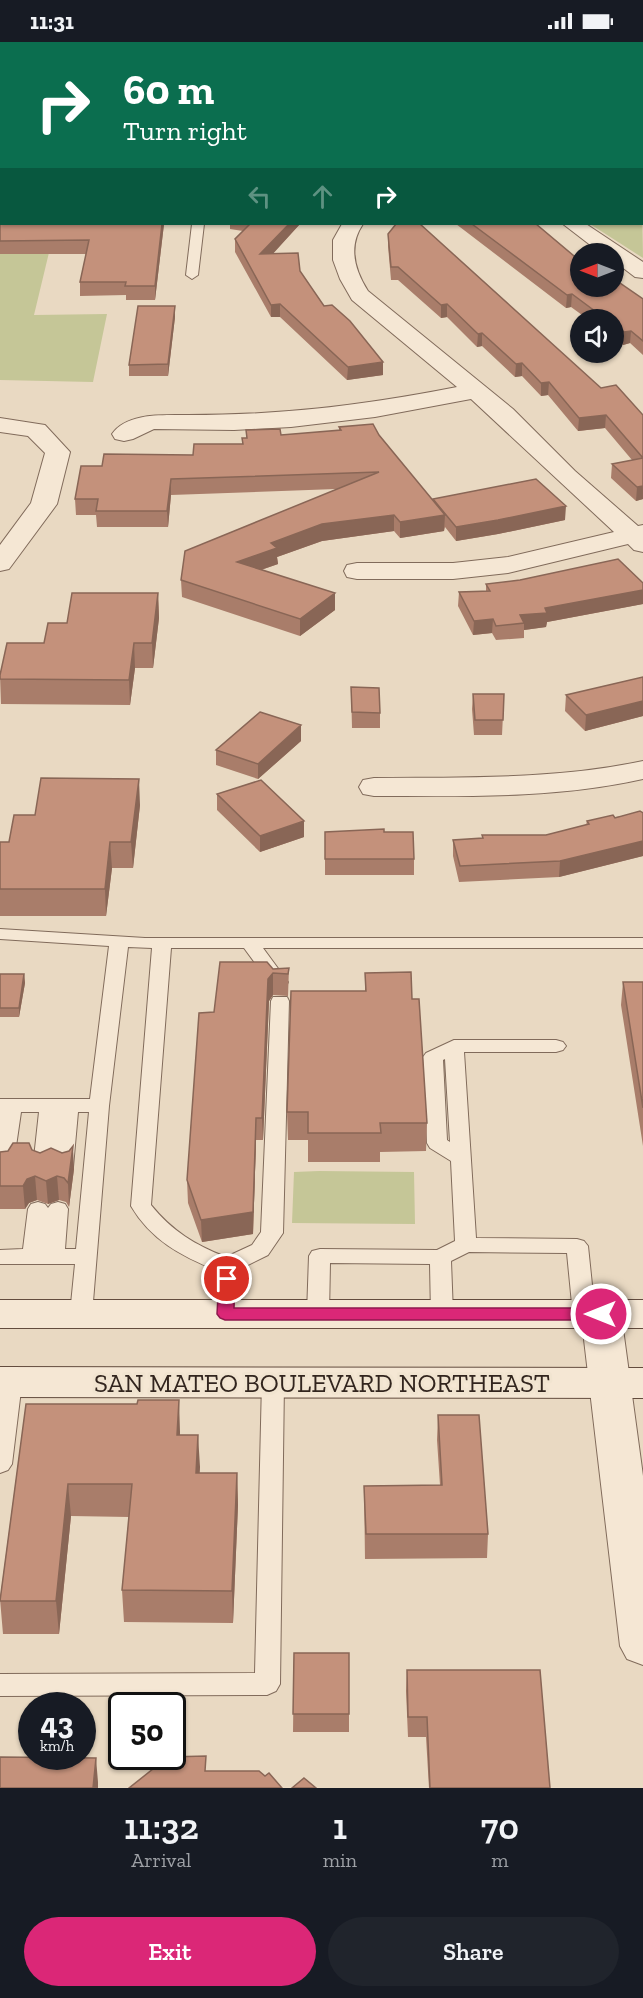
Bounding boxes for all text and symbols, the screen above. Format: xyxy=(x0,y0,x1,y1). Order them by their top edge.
text: 11:31 xyxy=(30,8,74,35)
text: 60 m xyxy=(123,64,214,115)
icon: right xyxy=(24,66,102,144)
text: Turn right xyxy=(123,115,247,147)
icon: left xyxy=(243,180,276,213)
icon: ahead xyxy=(306,180,339,213)
icon: right xyxy=(369,180,402,213)
north arrow xyxy=(570,243,624,297)
map controls xyxy=(570,243,624,363)
button: sound xyxy=(570,309,624,363)
pin xyxy=(201,1253,252,1304)
icon: arrive xyxy=(210,1262,243,1295)
position arrow xyxy=(569,1282,633,1346)
street label: SAN MATEO BOULEVARD NORTHEAST xyxy=(94,1367,550,1399)
speed limit sign: 50 xyxy=(108,1692,186,1770)
text: 43 xyxy=(40,1706,74,1742)
text: km/h xyxy=(40,1737,74,1755)
text: 11:32 xyxy=(124,1805,199,1848)
text: 1 xyxy=(333,1805,347,1848)
text: 70 xyxy=(481,1805,519,1848)
text: Arrival xyxy=(131,1848,191,1872)
text: min xyxy=(323,1848,357,1872)
text: m xyxy=(491,1848,509,1872)
button: Exit xyxy=(24,1917,316,1986)
button: Share xyxy=(328,1917,619,1986)

